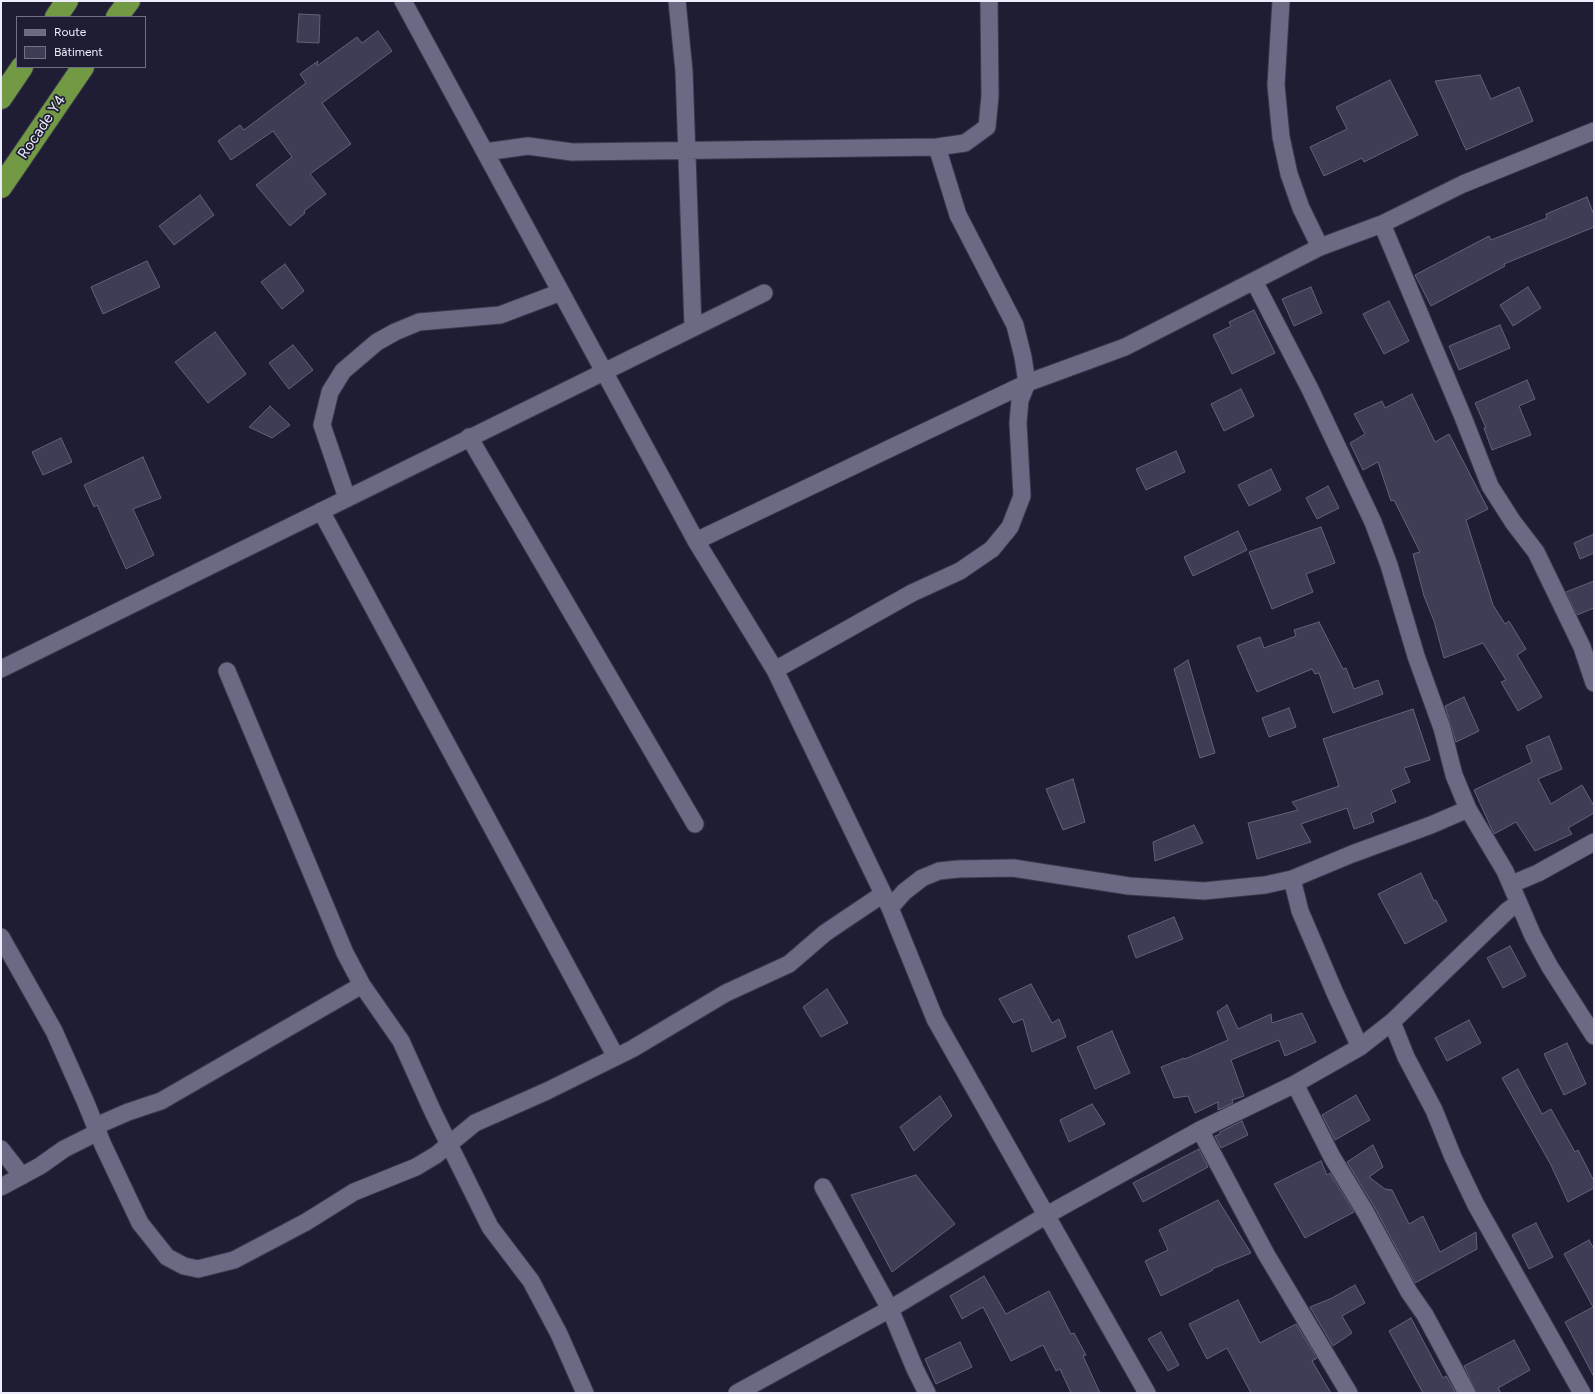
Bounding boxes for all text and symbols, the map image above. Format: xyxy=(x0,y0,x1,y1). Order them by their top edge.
legend xyxy=(16,16,146,68)
text: Route xyxy=(54,25,86,39)
text: Bâtiment xyxy=(54,45,103,59)
street label: Rocade Y4 xyxy=(14,92,70,162)

